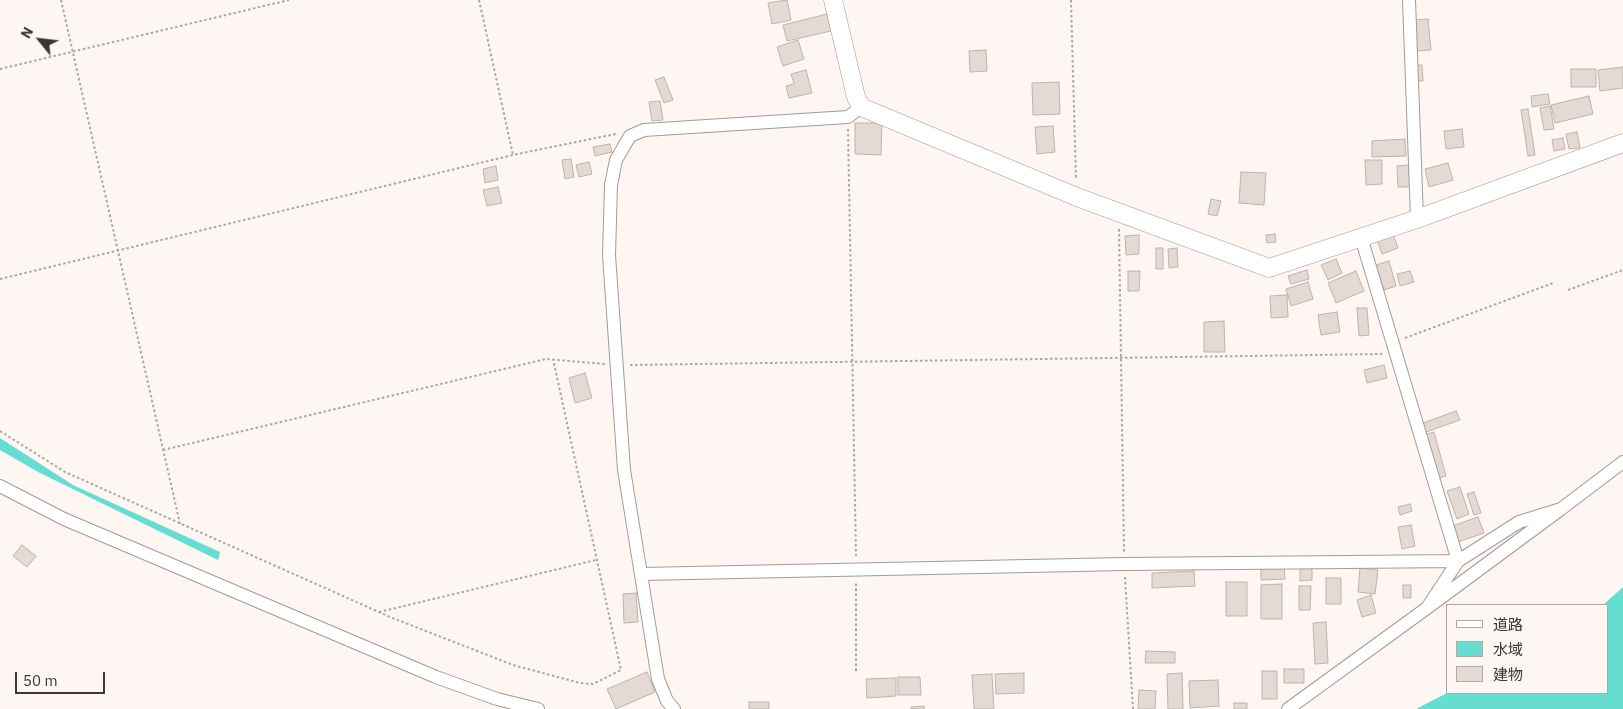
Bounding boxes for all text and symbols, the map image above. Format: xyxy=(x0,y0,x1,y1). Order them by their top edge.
north arrow xyxy=(15,15,65,65)
text: N xyxy=(17,24,37,42)
legend xyxy=(1446,604,1608,694)
text: 道路 xyxy=(1493,615,1523,634)
text: 水域 xyxy=(1493,640,1523,659)
scale bar xyxy=(18,662,108,694)
text: 建物 xyxy=(1493,665,1523,684)
text: 50 m xyxy=(23,671,58,690)

